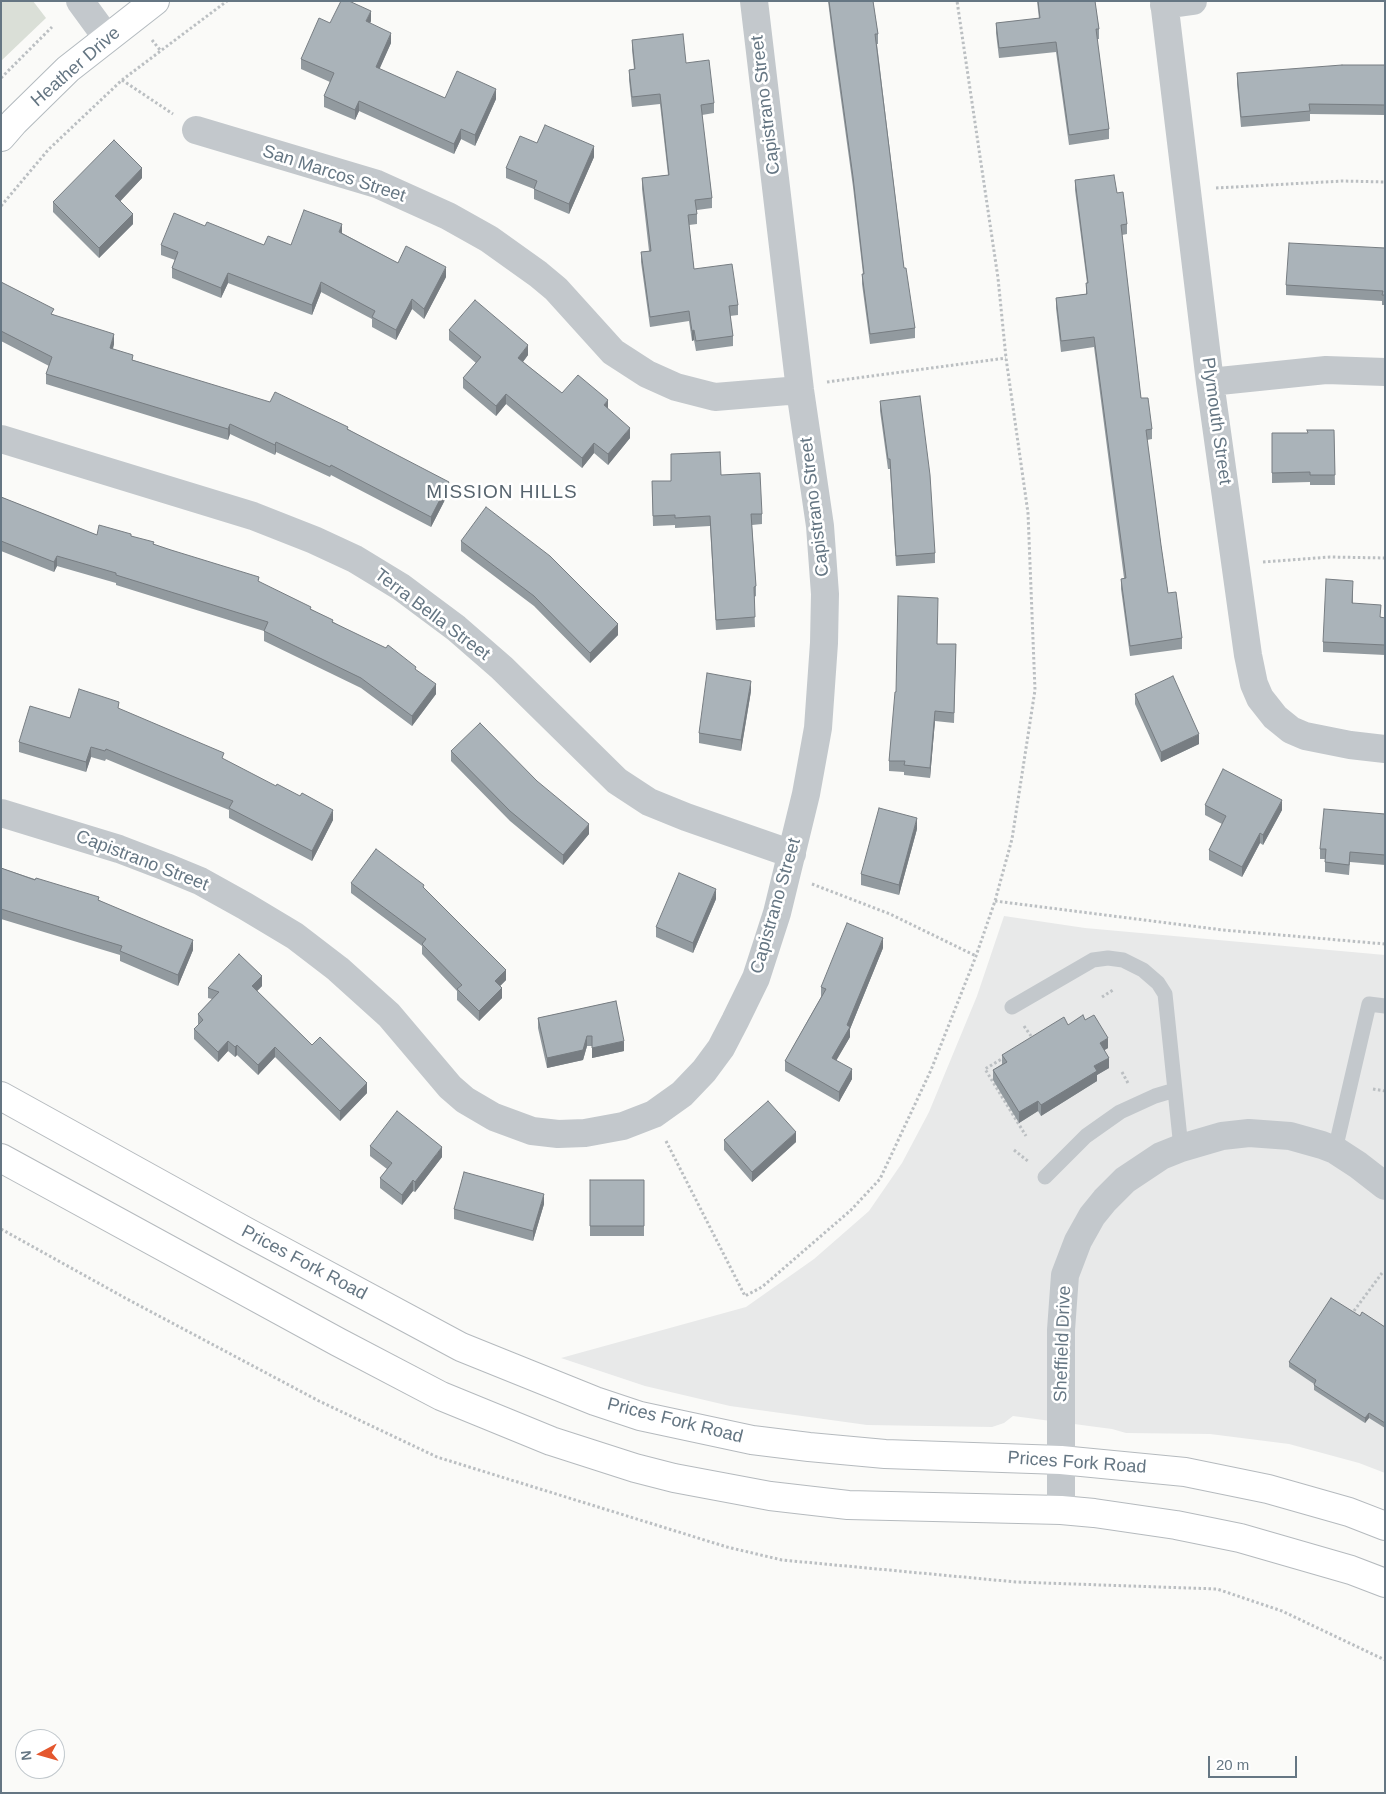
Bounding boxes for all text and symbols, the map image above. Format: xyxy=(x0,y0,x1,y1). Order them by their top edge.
street label: Heather Drive xyxy=(27,22,125,112)
street label: Capistrano Street xyxy=(747,34,785,176)
street label: San Marcos Street xyxy=(260,141,408,207)
street label: Plymouth Street xyxy=(1196,356,1236,486)
street label: Capistrano Street xyxy=(796,436,834,578)
district label: MISSION HILLS xyxy=(425,482,579,504)
street label: Terra Bella Street xyxy=(370,565,494,665)
street label: Capistrano Street xyxy=(73,826,211,896)
street label: Capistrano Street xyxy=(746,836,806,976)
street label: Prices Fork Road xyxy=(238,1221,370,1305)
street label: Sheffield Drive xyxy=(1050,1285,1076,1403)
street label: Prices Fork Road xyxy=(605,1394,745,1448)
street label: Prices Fork Road xyxy=(1007,1447,1147,1479)
north arrow xyxy=(15,1729,65,1779)
scale bar xyxy=(1211,1746,1300,1778)
text: N xyxy=(18,1750,35,1761)
text: 20 m xyxy=(1216,1756,1249,1773)

